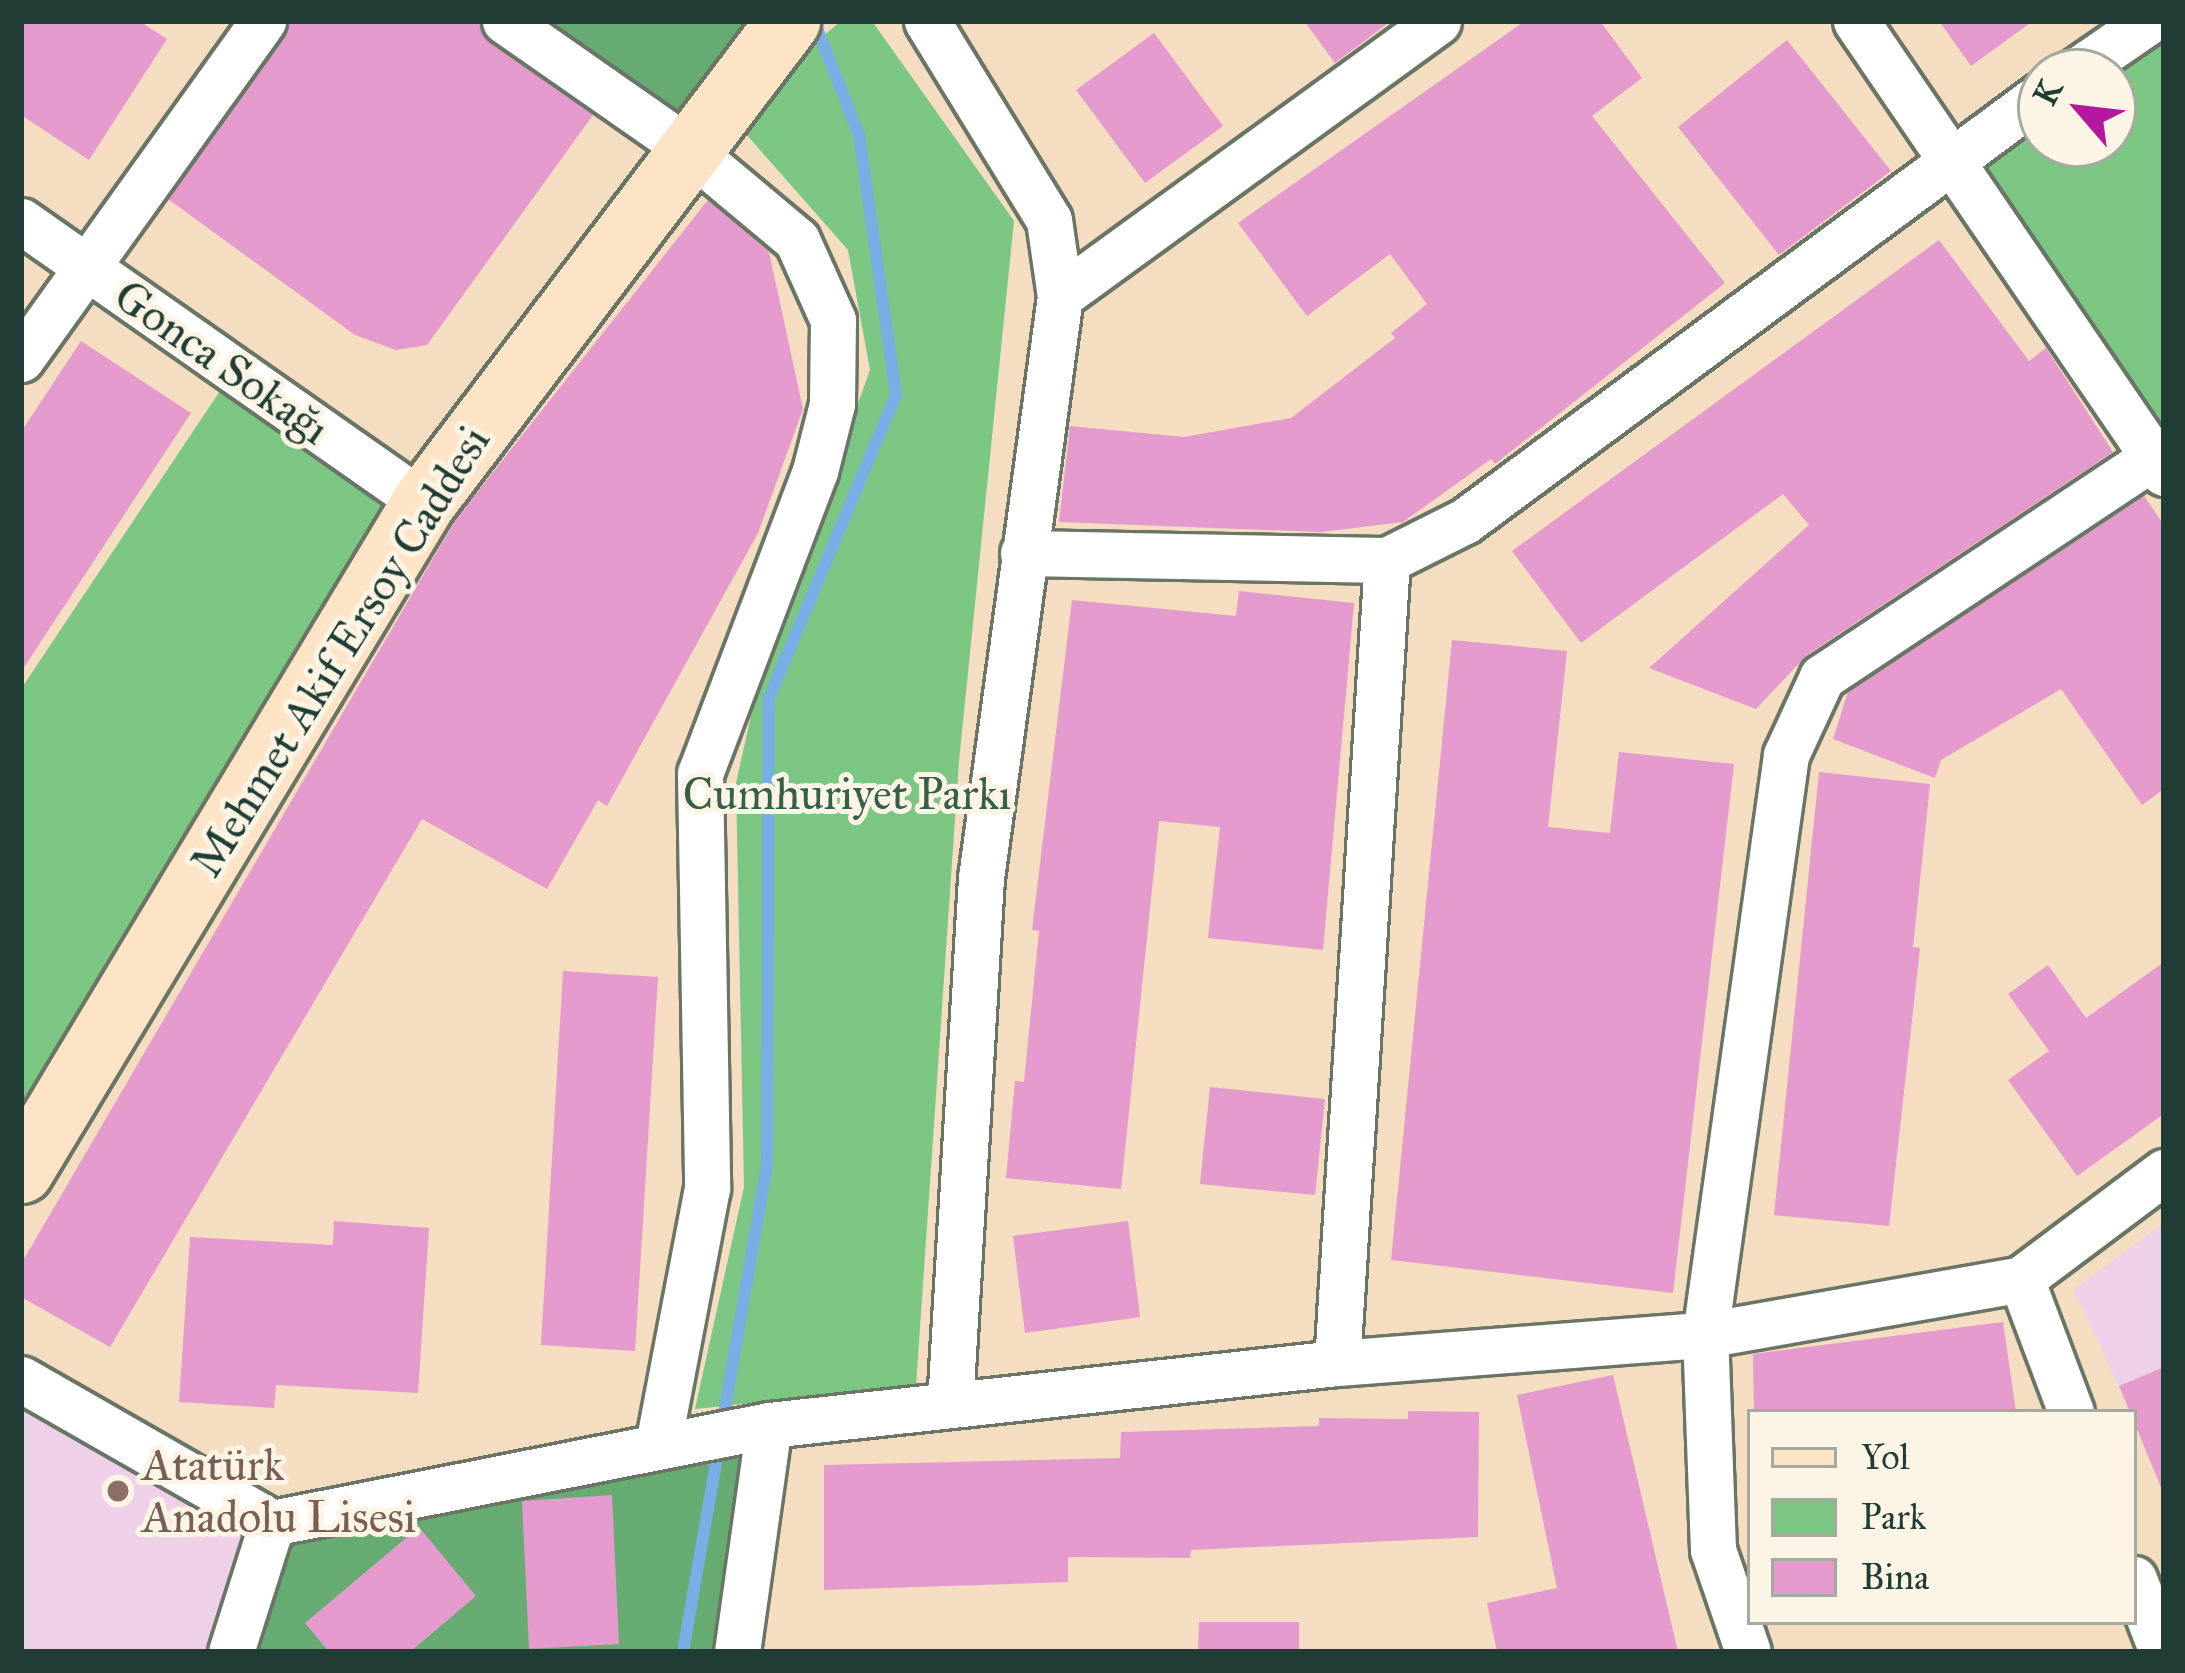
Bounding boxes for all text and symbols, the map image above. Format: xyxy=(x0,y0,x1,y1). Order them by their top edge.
north arrow xyxy=(2017,48,2137,168)
text: K xyxy=(2025,73,2071,112)
street label: Gonca Sokağı xyxy=(104,268,340,456)
street label: Mehmet Akif Ersoy Caddesi xyxy=(179,416,501,886)
park label: Cumhuriyet Parkı xyxy=(683,767,1011,821)
legend xyxy=(1747,1409,2137,1625)
text: Yol xyxy=(1861,1435,1909,1479)
place label: Atatürk Anadolu Lisesi xyxy=(142,1438,416,1544)
marker: Atatürk Anadolu Lisesi xyxy=(105,1478,131,1504)
text: Park xyxy=(1861,1495,1926,1539)
text: Bina xyxy=(1861,1555,1929,1599)

